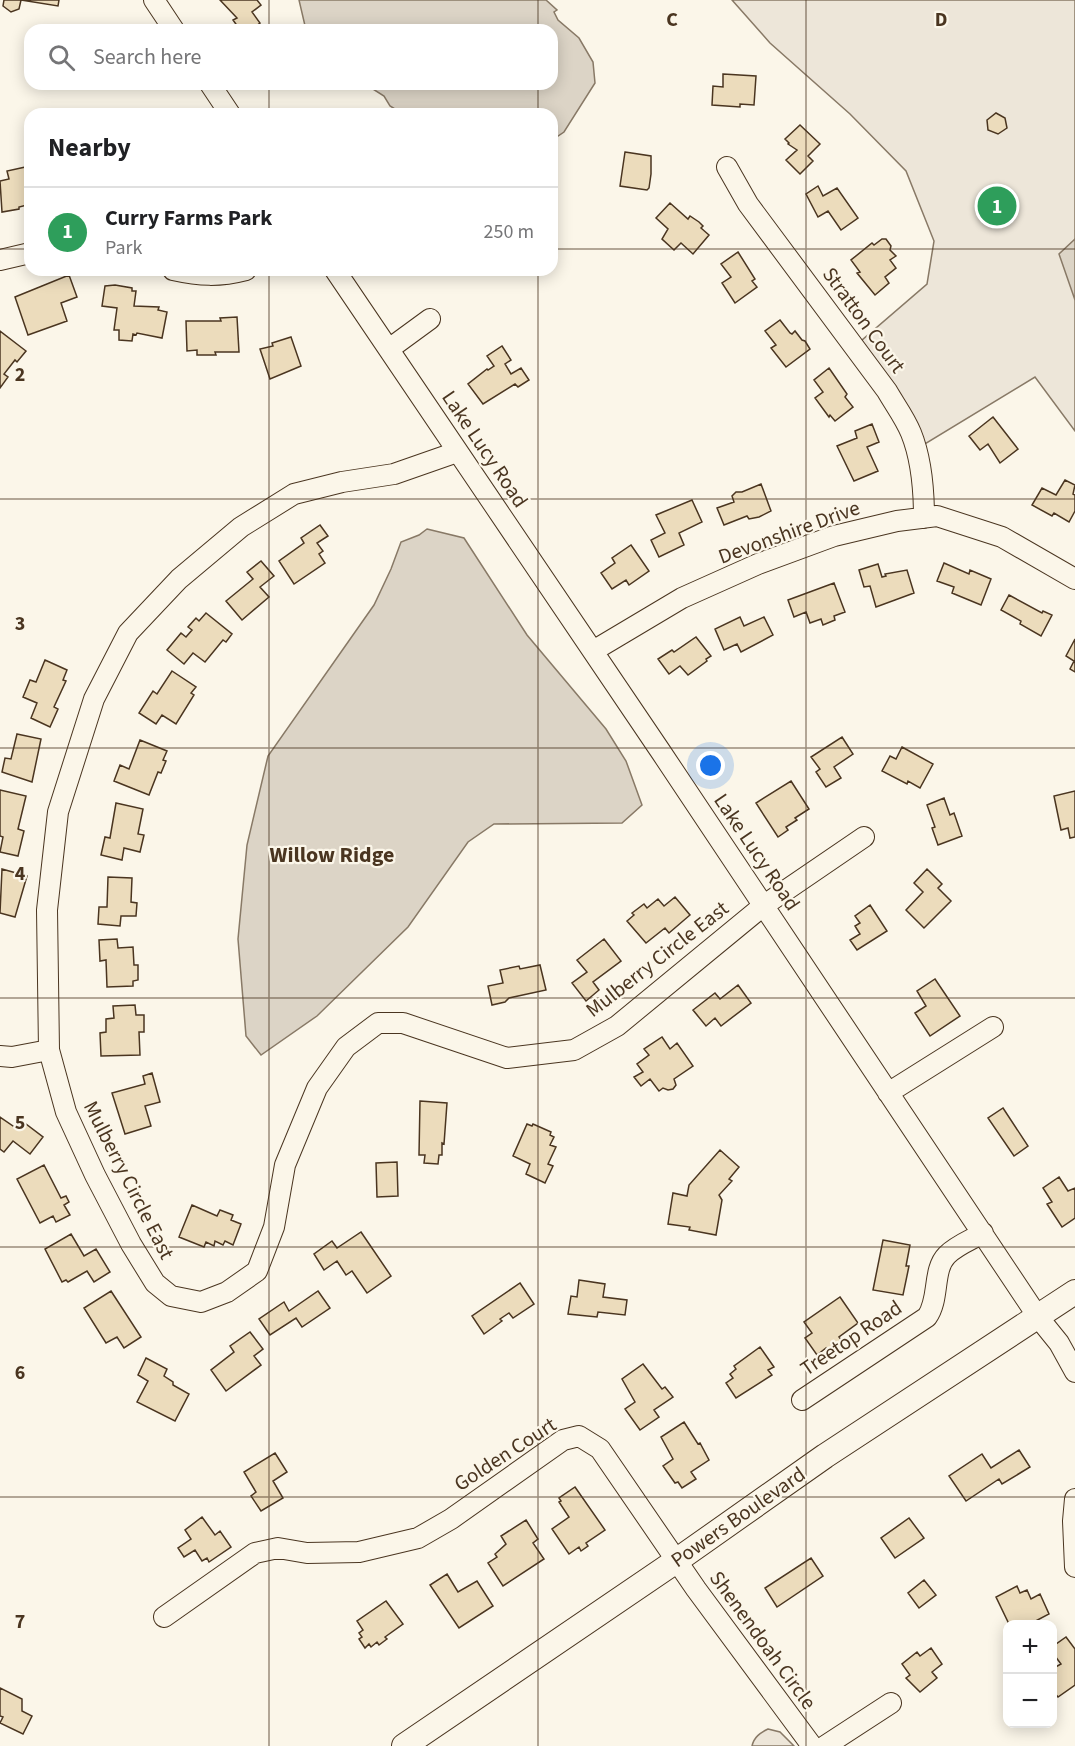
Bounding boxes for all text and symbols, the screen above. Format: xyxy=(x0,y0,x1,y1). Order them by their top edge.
text: C xyxy=(666,6,678,34)
text: D xyxy=(935,6,947,34)
search box xyxy=(24,24,558,90)
icon: search xyxy=(45,41,78,74)
text: Search here xyxy=(93,41,201,73)
text: Nearby xyxy=(48,129,131,166)
pin: 1 xyxy=(978,184,1016,228)
text: Curry Farms Park xyxy=(105,202,272,234)
text: 1 xyxy=(62,218,73,246)
text: 250 m xyxy=(484,218,534,246)
text: Park xyxy=(105,234,142,262)
street label: Stratton Court xyxy=(815,261,913,379)
text: 2 xyxy=(15,361,25,389)
street label: Lake Lucy Road xyxy=(435,384,535,514)
street label: Devonshire Drive xyxy=(714,492,864,572)
text: 3 xyxy=(15,610,25,638)
your location xyxy=(696,751,725,780)
street label: Lake Lucy Road xyxy=(707,787,807,917)
district label: Willow Ridge xyxy=(270,839,394,871)
text: 4 xyxy=(15,860,26,888)
street label: Mulberry Circle East xyxy=(579,894,735,1024)
street label: Mulberry Circle East xyxy=(76,1096,182,1264)
text: 5 xyxy=(15,1109,25,1137)
street label: Treetop Road xyxy=(794,1293,908,1383)
text: 6 xyxy=(15,1359,25,1387)
street label: Golden Court xyxy=(448,1410,562,1498)
street label: Powers Boulevard xyxy=(665,1459,811,1575)
street label: Shenendoah Circle xyxy=(702,1564,824,1716)
text: 7 xyxy=(15,1608,25,1636)
map controls xyxy=(1003,1620,1057,1728)
button: + xyxy=(1003,1620,1057,1674)
button: − xyxy=(1003,1674,1057,1728)

